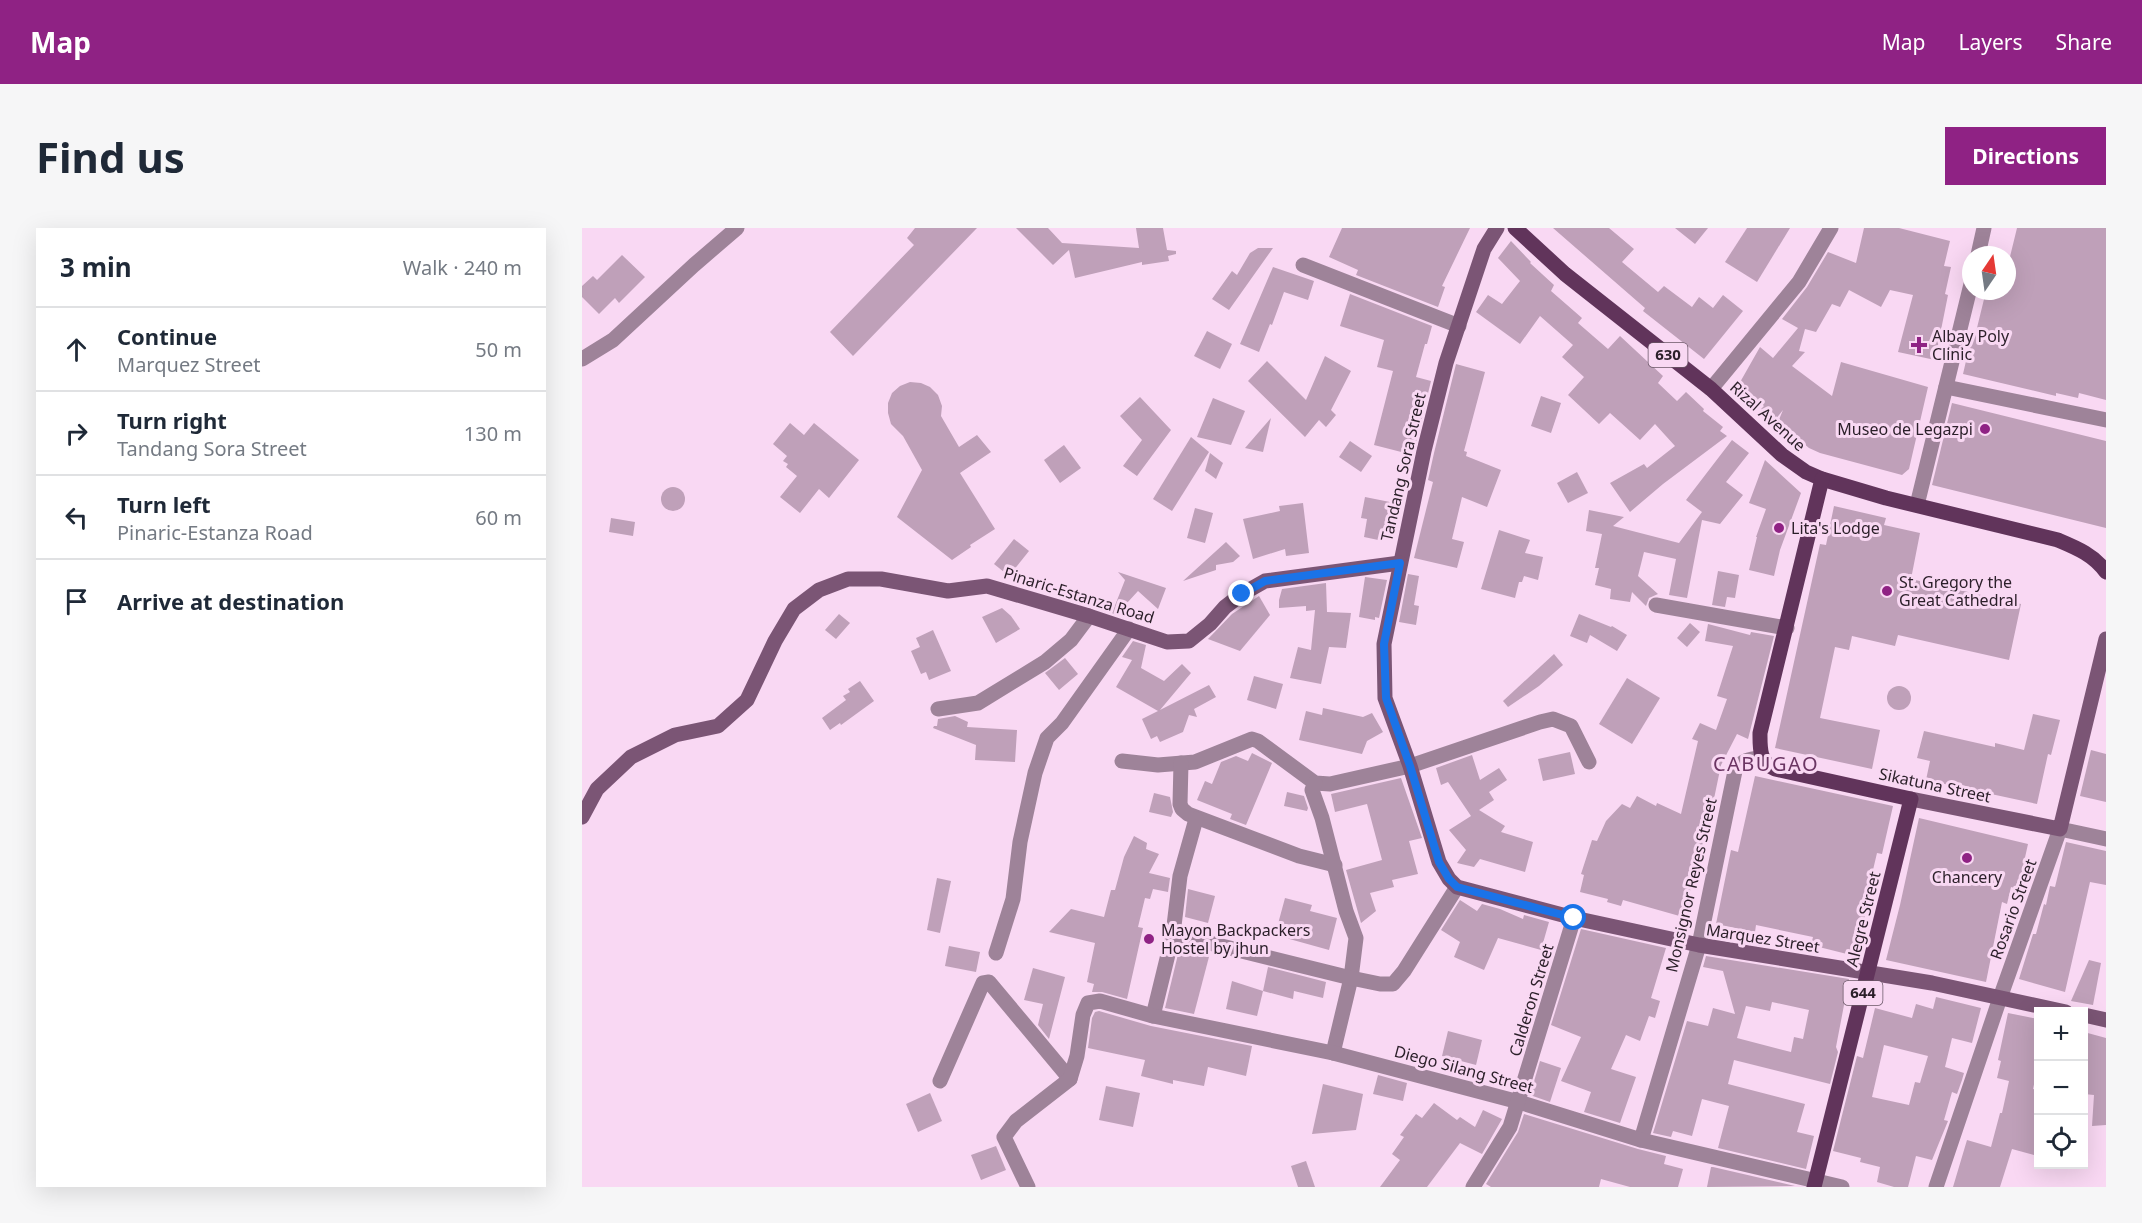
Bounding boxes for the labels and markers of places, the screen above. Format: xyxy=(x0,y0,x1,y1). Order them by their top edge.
place label: Albay Poly Clinic xyxy=(1932,325,2010,365)
marker: Albay Poly Clinic xyxy=(1910,336,1928,354)
place label: Museo de Legazpi xyxy=(1837,418,1973,440)
marker: Museo de Legazpi xyxy=(1978,422,1992,436)
place label: Lita's Lodge xyxy=(1791,517,1880,539)
marker: Lita's Lodge xyxy=(1772,521,1786,535)
place label: St. Gregory the Great Cathedral xyxy=(1899,571,2018,611)
marker: St. Gregory the Great Cathedral xyxy=(1880,584,1894,598)
marker: Chancery xyxy=(1960,851,1974,865)
place label: Chancery xyxy=(1932,866,2003,888)
place label: Mayon Backpackers Hostel by jhun xyxy=(1161,919,1310,959)
marker: Mayon Backpackers Hostel by jhun xyxy=(1142,932,1156,946)

